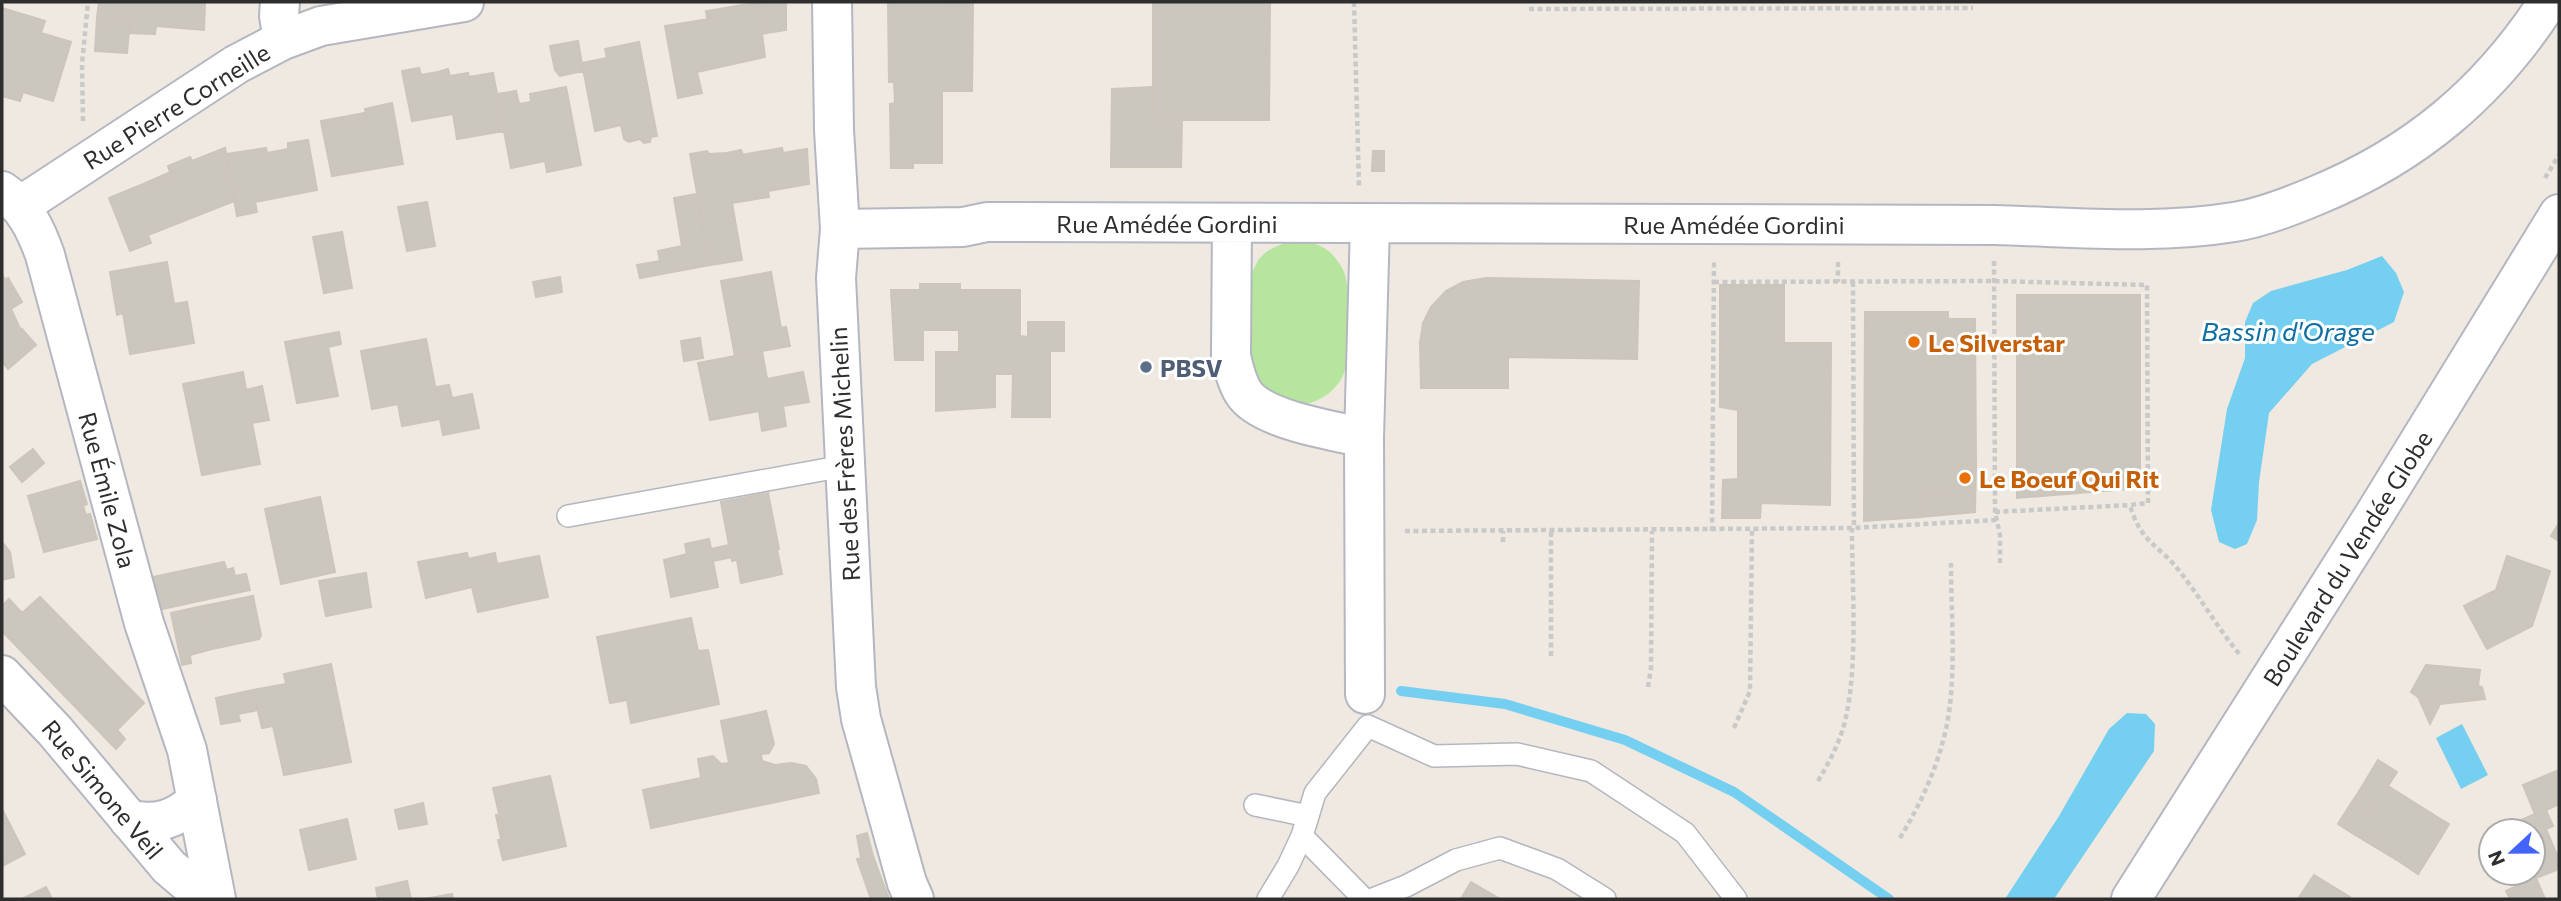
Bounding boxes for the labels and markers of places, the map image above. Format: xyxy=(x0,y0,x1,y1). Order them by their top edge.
place label: Le Silverstar xyxy=(1928,328,2065,357)
marker: Le Silverstar xyxy=(1906,334,1922,350)
place label: PBSV xyxy=(1160,353,1222,382)
marker: PBSV xyxy=(1138,359,1154,375)
place label: Le Boeuf Qui Rit xyxy=(1979,464,2159,493)
marker: Le Boeuf Qui Rit xyxy=(1957,470,1973,486)

